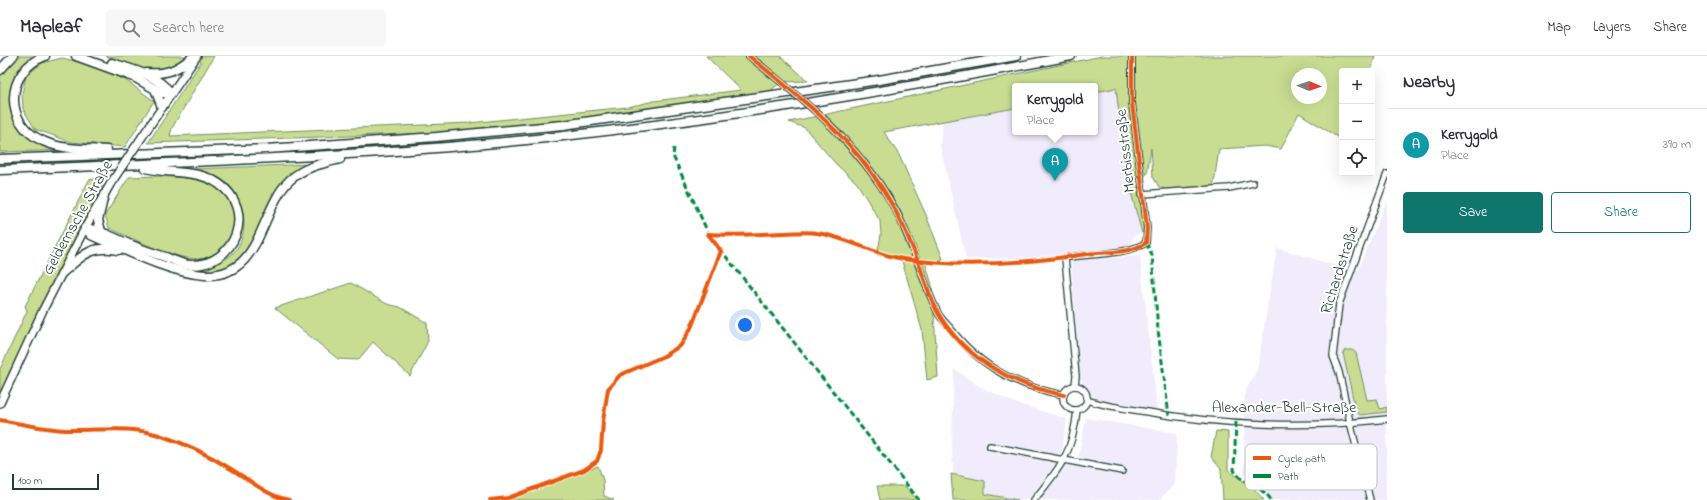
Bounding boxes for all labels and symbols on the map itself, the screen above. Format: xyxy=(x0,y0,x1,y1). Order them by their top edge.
north arrow xyxy=(1291,68,1327,104)
street label: Merbisstraße xyxy=(1110,107,1142,194)
pin: A xyxy=(1042,148,1068,181)
street label: Geldernsche Straße xyxy=(37,156,120,280)
street label: Richardstraße xyxy=(1314,222,1366,317)
your location xyxy=(735,315,755,335)
street label: Alexander-Bell-Straße xyxy=(1212,396,1357,420)
legend xyxy=(1245,444,1377,490)
text: Cycle path xyxy=(1278,451,1326,468)
text: Path xyxy=(1278,469,1299,485)
scale bar xyxy=(12,472,99,491)

